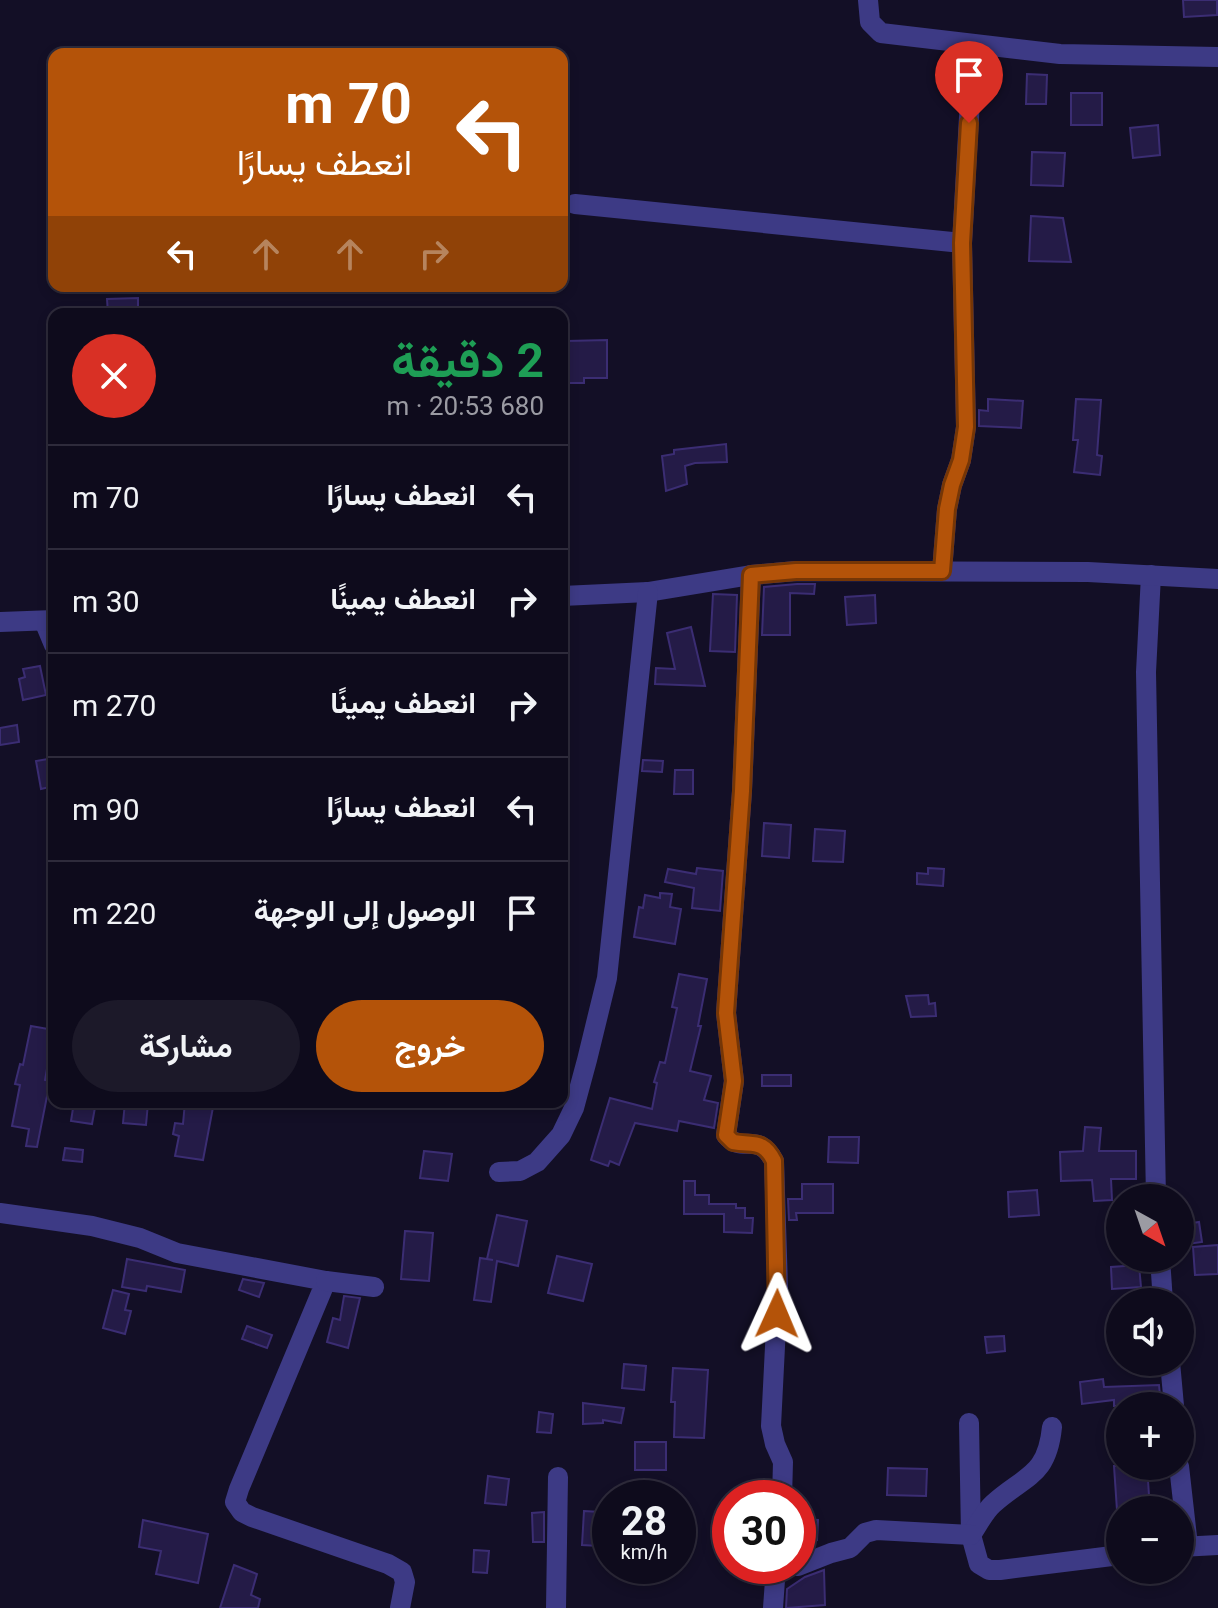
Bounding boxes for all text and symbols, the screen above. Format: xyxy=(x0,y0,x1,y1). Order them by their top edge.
pin xyxy=(935,41,1003,123)
icon: arrive xyxy=(947,53,991,97)
text: 70 m xyxy=(285,71,412,137)
icon: left xyxy=(440,80,544,184)
text: انعطف يسارًا xyxy=(237,142,412,184)
icon: left xyxy=(160,232,204,276)
icon: ahead xyxy=(244,232,288,276)
icon: ahead xyxy=(328,232,372,276)
icon: right xyxy=(412,232,456,276)
text: 2 دقيقة xyxy=(391,332,544,389)
button: close xyxy=(72,334,156,418)
text: 680 m · 20:53 xyxy=(386,391,544,421)
icon: left xyxy=(500,475,544,519)
text: انعطف يسارًا xyxy=(327,477,476,512)
text: 70 m xyxy=(72,480,140,515)
icon: right xyxy=(500,579,544,623)
text: انعطف يمينًا xyxy=(330,581,476,616)
text: 30 m xyxy=(72,584,140,619)
icon: right xyxy=(500,683,544,727)
text: انعطف يمينًا xyxy=(330,685,476,720)
text: 270 m xyxy=(72,688,156,723)
icon: left xyxy=(500,787,544,831)
text: انعطف يسارًا xyxy=(327,789,476,824)
text: 90 m xyxy=(72,792,140,827)
icon: arrive xyxy=(500,891,544,935)
text: الوصول إلى الوجهة xyxy=(254,893,476,928)
text: 220 m xyxy=(72,896,156,931)
button: مشاركة xyxy=(72,1000,300,1092)
button: خروج xyxy=(316,1000,544,1092)
north arrow xyxy=(1106,1184,1194,1272)
map controls xyxy=(1106,1184,1194,1584)
position arrow xyxy=(735,1272,819,1356)
button: sound xyxy=(1106,1288,1194,1376)
button: + xyxy=(1106,1392,1194,1480)
speed limit sign: 30 xyxy=(712,1480,816,1584)
button: − xyxy=(1106,1496,1194,1584)
text: 28 xyxy=(621,1498,667,1545)
text: km/h xyxy=(621,1540,667,1564)

